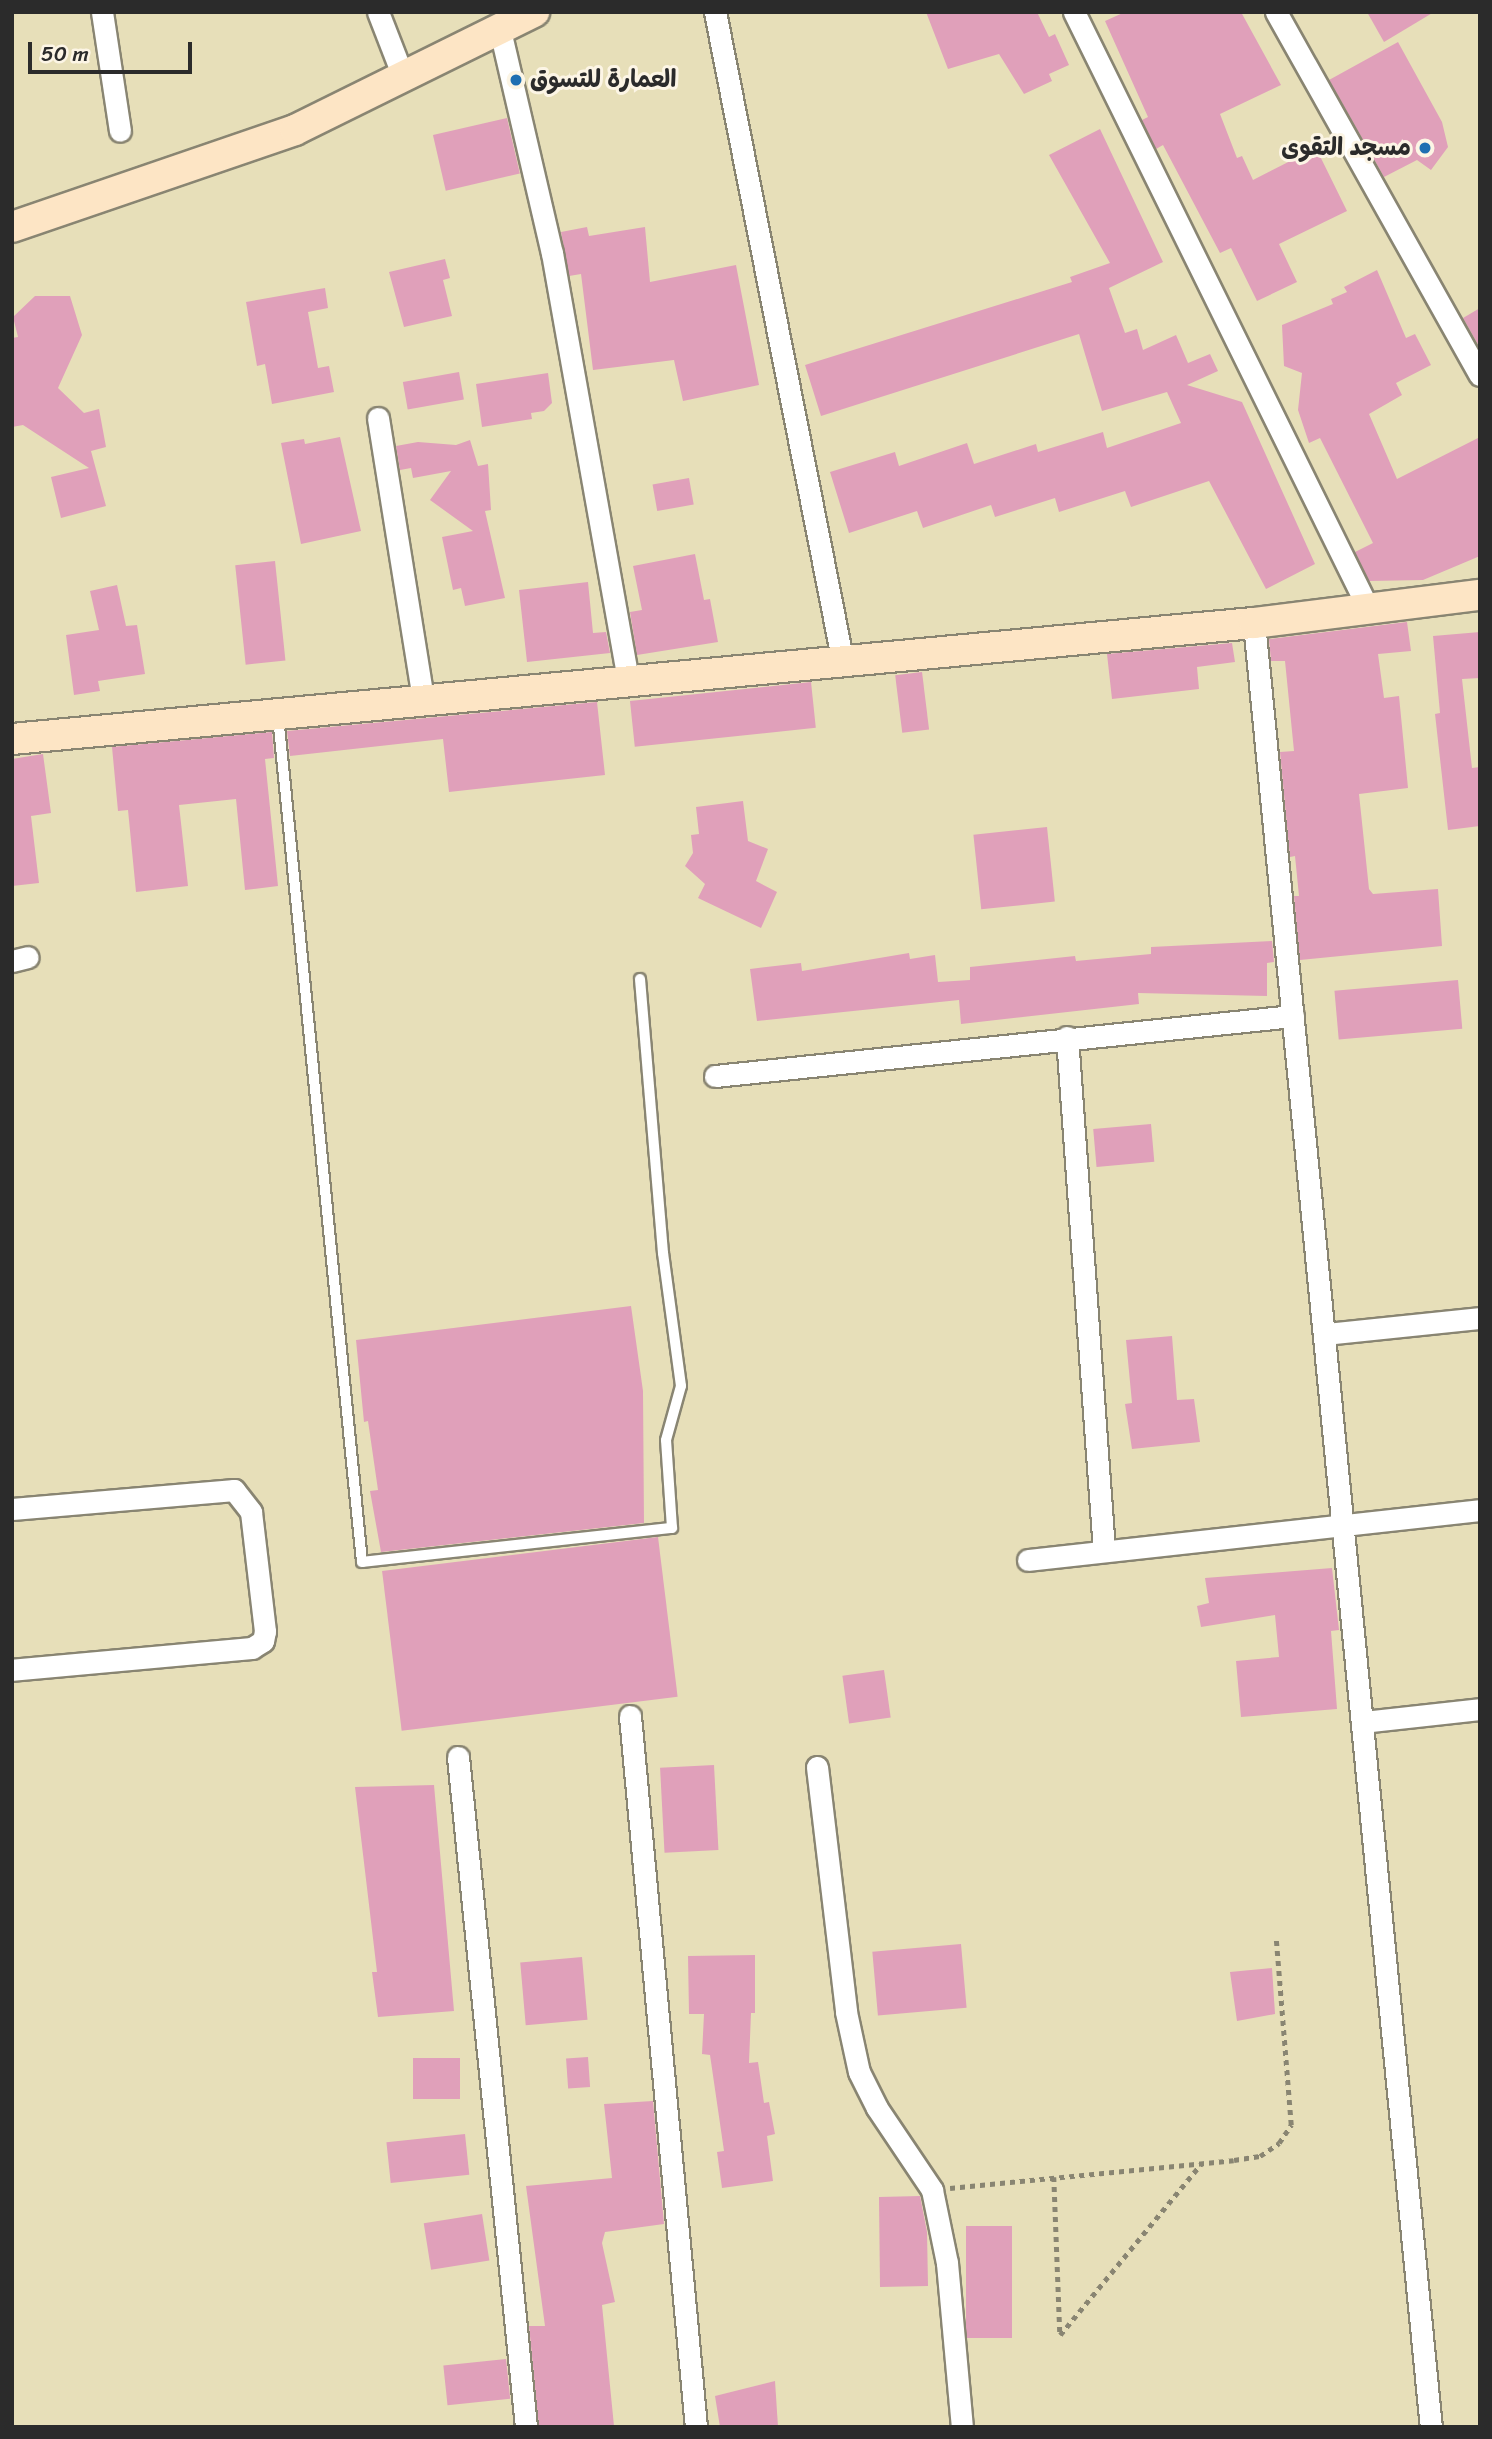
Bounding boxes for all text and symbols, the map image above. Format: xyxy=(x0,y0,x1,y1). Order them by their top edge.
scale bar xyxy=(32,28,196,72)
text: 50 m xyxy=(41,35,89,73)
place label: العمارة للتسوق xyxy=(530,66,676,94)
marker: العمارة للتسوق xyxy=(508,72,524,88)
place label: مسجد التقوى xyxy=(1281,134,1411,162)
marker: مسجد التقوى xyxy=(1417,140,1433,156)

